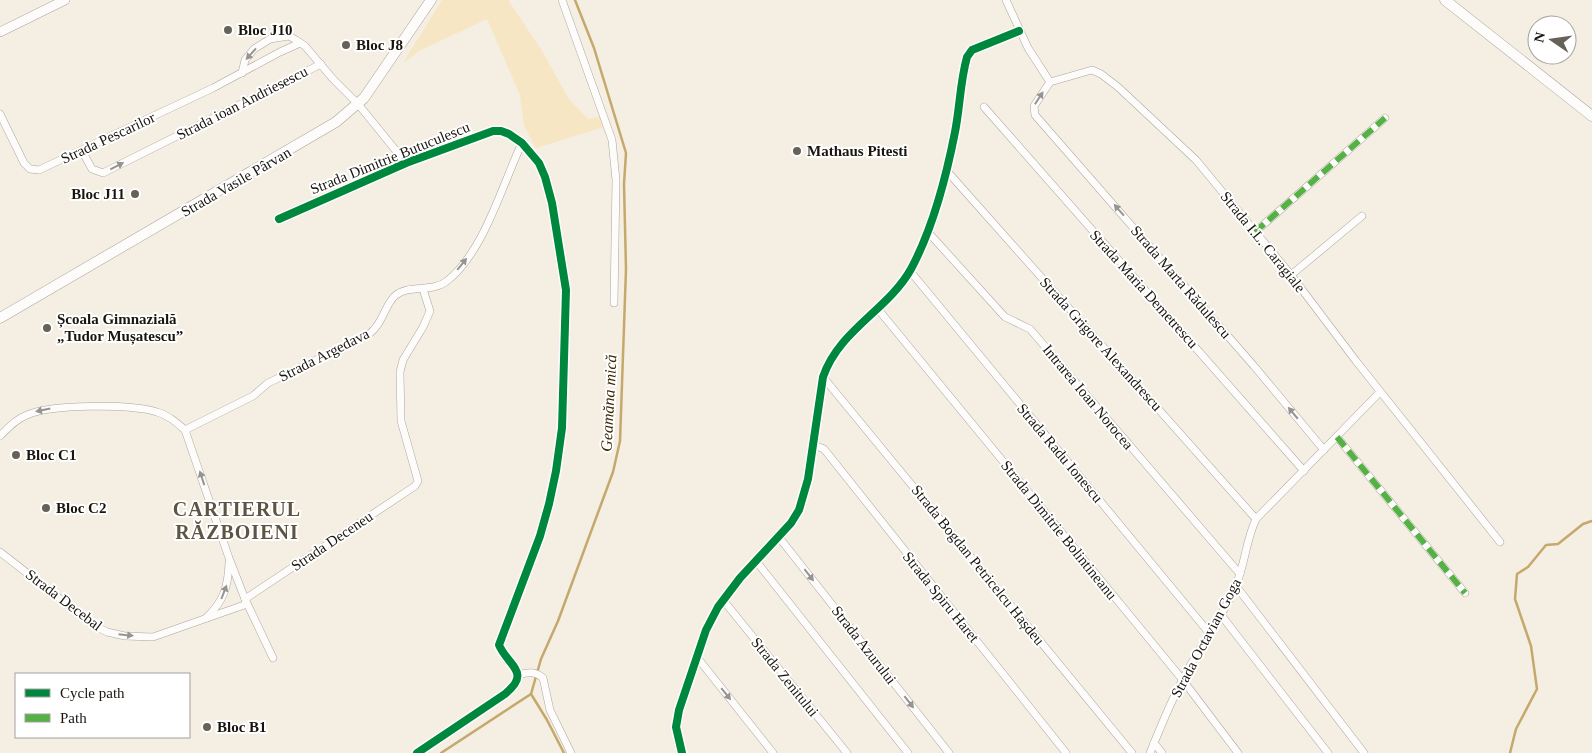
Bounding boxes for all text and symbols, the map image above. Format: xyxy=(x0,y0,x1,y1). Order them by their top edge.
north arrow xyxy=(1527,15,1577,65)
place label: Bloc J10 xyxy=(238,22,293,38)
marker: Bloc J10 xyxy=(222,24,234,36)
text: N xyxy=(1531,31,1548,44)
place label: Bloc J8 xyxy=(356,37,403,53)
marker: Bloc J8 xyxy=(340,39,352,51)
one-way arrow xyxy=(245,48,256,61)
street label: Strada ioan Andriesescu xyxy=(174,63,311,143)
one-way arrow xyxy=(1034,91,1044,104)
street label: Strada Pescarilor xyxy=(58,109,158,167)
street label: Strada Dimitrie Butuculescu xyxy=(308,118,473,197)
place label: Mathaus Pitesti xyxy=(807,143,907,159)
street label: Strada Vasile Pârvan xyxy=(178,144,294,220)
marker: Mathaus Pitesti xyxy=(791,145,803,157)
one-way arrow xyxy=(110,162,124,170)
place label: Bloc J11 xyxy=(71,186,125,202)
marker: Bloc J11 xyxy=(129,188,141,200)
street label: Strada I.L. Caragiale xyxy=(1217,188,1309,296)
one-way arrow xyxy=(1113,204,1124,217)
street label: Strada Marta Rădulescu xyxy=(1128,222,1235,342)
street label: Strada Maria Demetrescu xyxy=(1087,227,1202,352)
one-way arrow xyxy=(457,258,468,271)
street label: Strada Grigore Alexandrescu xyxy=(1037,274,1166,414)
place label: Școala Gimnazială „Tudor Mușatescu” xyxy=(57,311,183,345)
marker: Școala Gimnazială „Tudor Mușatescu” xyxy=(41,322,53,334)
street label: Strada Argedava xyxy=(276,325,372,385)
street label: Intrarea Ioan Norocea xyxy=(1040,341,1137,453)
water label: Geamăna mică xyxy=(597,354,620,452)
street label: Strada Radu Ionescu xyxy=(1014,400,1106,506)
one-way arrow xyxy=(34,407,50,415)
one-way arrow xyxy=(1288,407,1299,420)
place label: Bloc C1 xyxy=(26,447,76,463)
marker: Bloc C1 xyxy=(10,449,22,461)
street label: Strada Dimitrie Bolintineanu xyxy=(998,457,1120,603)
one-way arrow xyxy=(198,471,206,486)
street label: Strada Bogdan Petricelcu Hașdeu xyxy=(908,482,1048,649)
district label: CARTIERUL RĂZBOIENI xyxy=(173,498,301,543)
place label: Bloc C2 xyxy=(56,500,106,516)
marker: Bloc C2 xyxy=(40,502,52,514)
street label: Strada Deceneu xyxy=(288,508,376,574)
street label: Strada Spiru Haret xyxy=(900,549,983,646)
street label: Strada Decebal xyxy=(23,566,105,634)
one-way arrow xyxy=(803,568,814,581)
street label: Strada Octavian Goga xyxy=(1168,575,1244,700)
one-way arrow xyxy=(220,584,228,599)
street label: Strada Azurului xyxy=(829,603,899,687)
one-way arrow xyxy=(119,631,135,639)
street label: Strada Zenitului xyxy=(748,634,822,720)
legend xyxy=(15,673,190,738)
text: Cycle path xyxy=(60,685,125,701)
one-way arrow xyxy=(721,687,732,700)
one-way arrow xyxy=(904,696,914,709)
text: Path xyxy=(60,710,87,726)
place label: Bloc B1 xyxy=(217,719,267,735)
marker: Bloc B1 xyxy=(201,721,213,733)

